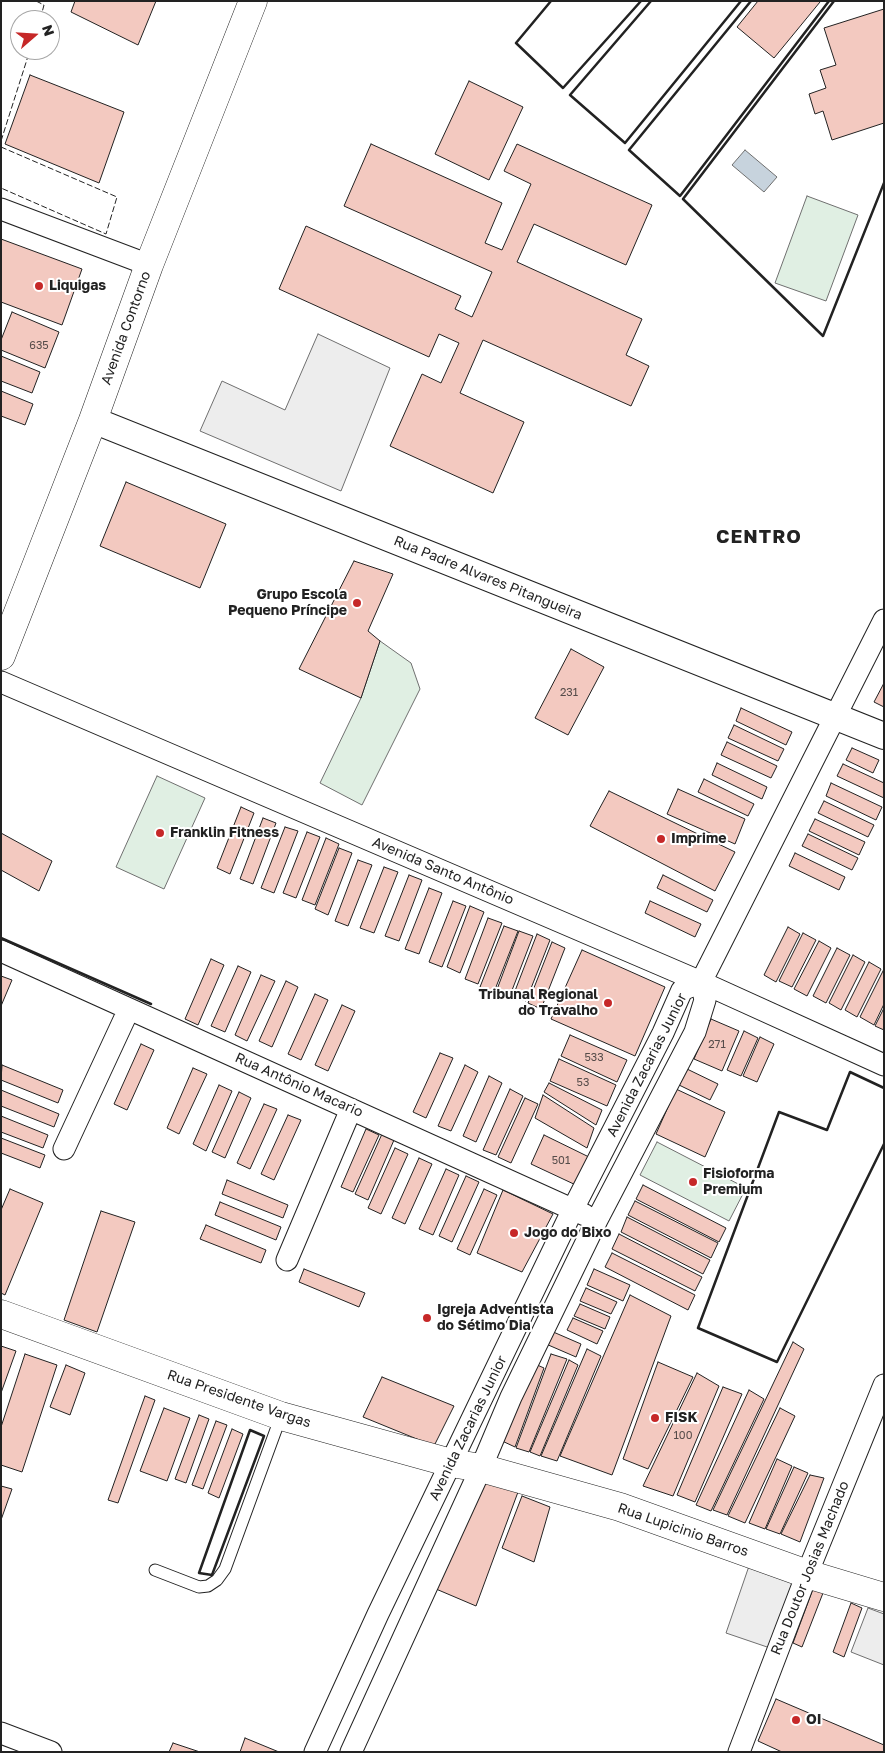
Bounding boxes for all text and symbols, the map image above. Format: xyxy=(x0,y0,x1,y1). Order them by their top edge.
north arrow xyxy=(10,10,60,60)
text: N xyxy=(39,22,58,38)
street label: Avenida Contorno xyxy=(98,269,154,387)
place label: Liquigas xyxy=(49,278,106,294)
marker: Liquigas xyxy=(33,280,45,292)
house number: 635 xyxy=(29,339,49,353)
district label: CENTRO xyxy=(715,526,803,548)
street label: Rua Padre Alvares Pitangueira xyxy=(391,532,585,624)
place label: Grupo Escola Pequeno Príncipe xyxy=(228,587,347,620)
marker: Grupo Escola Pequeno Príncipe xyxy=(351,597,363,609)
house number: 231 xyxy=(560,686,578,700)
place label: Franklin Fitness xyxy=(170,825,279,841)
marker: Franklin Fitness xyxy=(154,827,166,839)
place label: Imprime xyxy=(671,831,726,847)
marker: Imprime xyxy=(655,833,667,845)
street label: Avenida Santo Antônio xyxy=(370,834,516,908)
place label: Tribunal Regional do Travalho xyxy=(479,987,598,1020)
street label: Avenida Zacarias Junior xyxy=(603,990,691,1140)
marker: Tribunal Regional do Travalho xyxy=(602,997,614,1009)
house number: 271 xyxy=(708,1038,726,1052)
street label: Rua Antônio Macario xyxy=(232,1049,366,1121)
house number: 533 xyxy=(584,1051,604,1065)
house number: 53 xyxy=(577,1076,589,1090)
house number: 501 xyxy=(552,1154,570,1168)
place label: Fisioforma Premium xyxy=(703,1166,774,1198)
marker: Fisioforma Premium xyxy=(687,1176,699,1188)
place label: Jogo do Bixo xyxy=(524,1225,611,1241)
marker: Jogo do Bixo xyxy=(508,1227,520,1239)
place label: Igreja Adventista do Sétimo Dia xyxy=(437,1302,554,1334)
marker: Igreja Adventista do Sétimo Dia xyxy=(421,1312,433,1324)
street label: Avenida Zacarias Junior xyxy=(426,1353,510,1503)
street label: Rua Presidente Vargas xyxy=(165,1366,313,1432)
place label: FISK xyxy=(665,1410,698,1426)
marker: FISK xyxy=(649,1412,661,1424)
house number: 100 xyxy=(674,1429,692,1443)
street label: Rua Doutor Josias Machado xyxy=(767,1479,853,1657)
street label: Rua Lupicinio Barros xyxy=(615,1500,751,1560)
place label: OI xyxy=(806,1712,822,1728)
marker: OI xyxy=(790,1714,802,1726)

